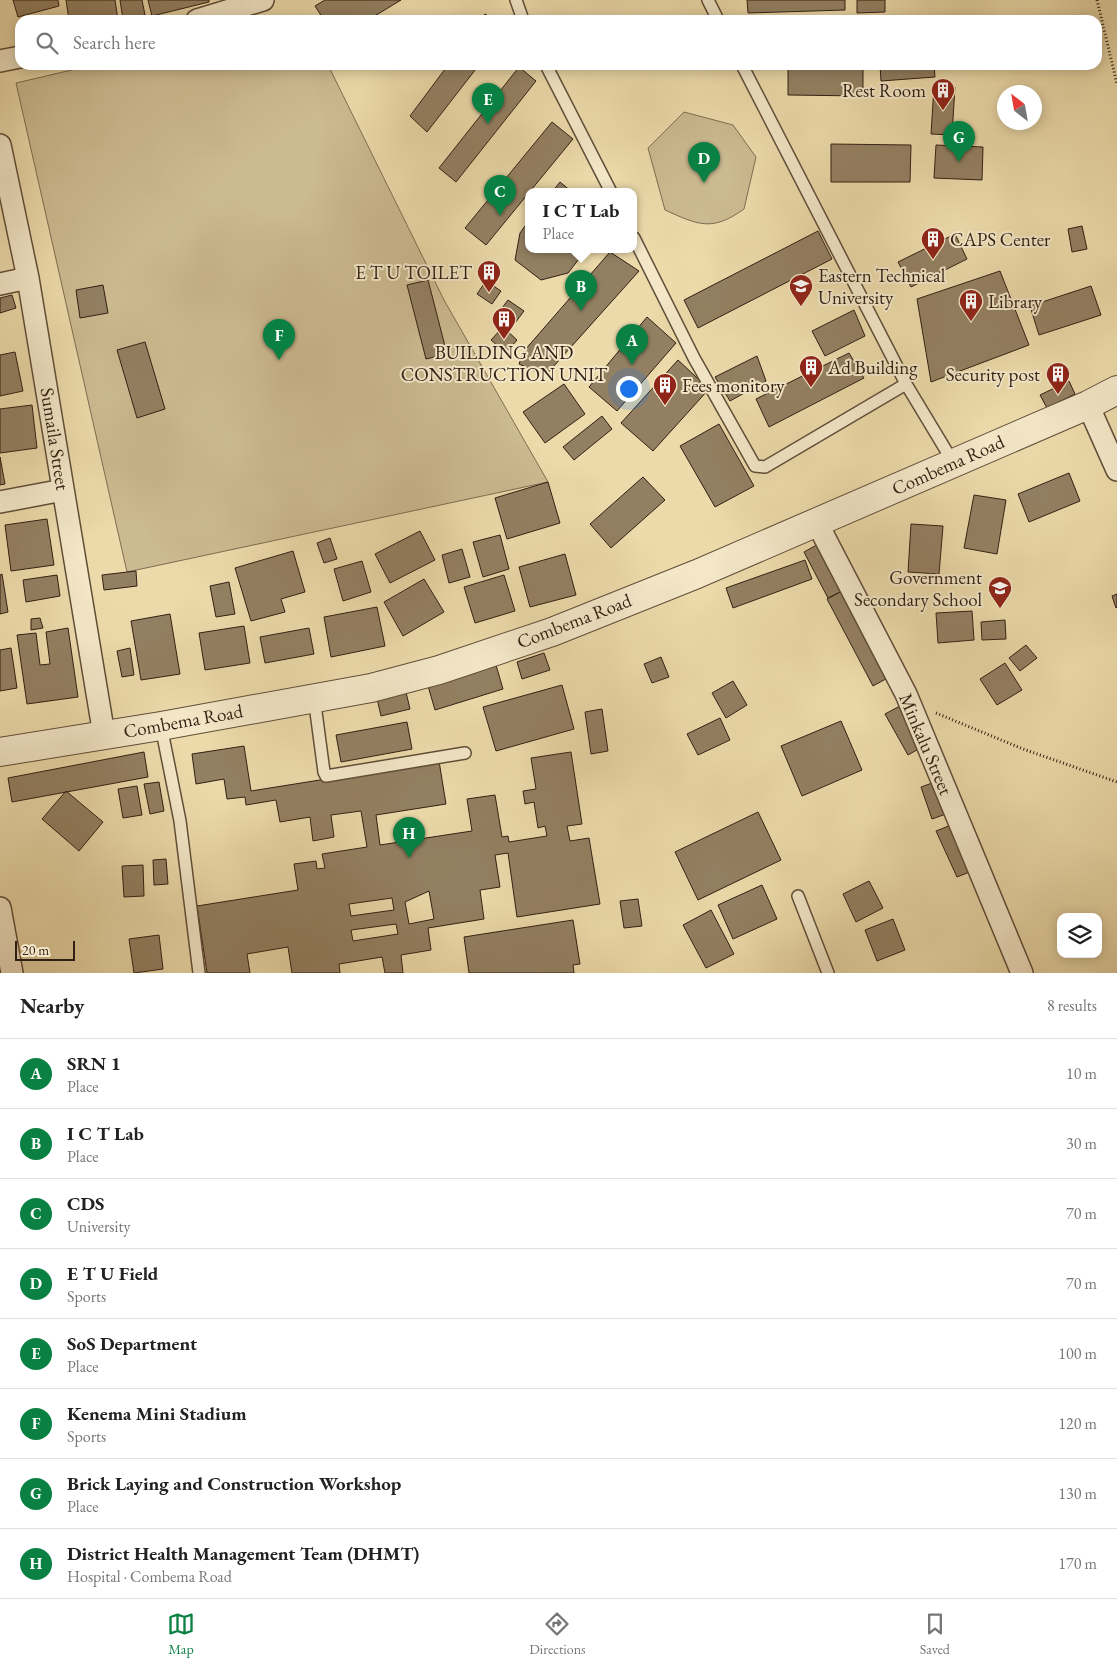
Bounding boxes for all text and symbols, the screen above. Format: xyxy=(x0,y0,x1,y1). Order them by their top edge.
search box xyxy=(15,15,1102,70)
icon: search xyxy=(33,29,61,57)
text: Search here xyxy=(73,30,155,55)
building icon: Rest Room xyxy=(930,77,956,111)
place label: Rest Room xyxy=(842,78,926,103)
pin: E xyxy=(472,83,504,124)
north arrow xyxy=(997,85,1042,130)
pin: G xyxy=(943,121,975,162)
pin: D xyxy=(688,142,720,183)
pin: C xyxy=(484,175,516,216)
popup xyxy=(525,188,637,253)
text: I C T Lab xyxy=(543,198,619,223)
text: Place xyxy=(543,223,574,244)
building icon: CAPS Center xyxy=(920,226,946,260)
place label: CAPS Center xyxy=(950,227,1051,252)
building icon: E T U TOILET xyxy=(476,259,502,293)
place label: E T U TOILET xyxy=(355,260,472,285)
place label: Eastern Technical University xyxy=(818,263,946,310)
pin: B xyxy=(565,270,597,311)
school or university icon: Eastern Technical University xyxy=(788,273,814,307)
building icon: Library xyxy=(958,288,984,322)
place label: Library xyxy=(988,289,1043,314)
building icon: BUILDING AND CONSTRUCTION UNIT xyxy=(491,306,517,340)
pin: F xyxy=(263,319,295,360)
pin: A xyxy=(616,324,648,365)
place label: BUILDING AND CONSTRUCTION UNIT xyxy=(401,340,607,387)
building icon: Ad Building xyxy=(798,354,824,388)
place label: Ad Building xyxy=(827,355,918,380)
building icon: Security post xyxy=(1045,361,1071,395)
place label: Security post xyxy=(946,362,1040,387)
building icon: Fees monitory xyxy=(652,372,678,406)
place label: Fees monitory xyxy=(682,373,785,398)
your location xyxy=(616,376,642,402)
street label: Sumaila Street xyxy=(35,386,75,492)
street label: Combema Road xyxy=(888,429,1009,501)
place label: Government Secondary School xyxy=(854,565,982,612)
school or university icon: Government Secondary School xyxy=(987,575,1013,609)
street label: Combema Road xyxy=(513,588,635,654)
street label: Minkalu Street xyxy=(893,689,959,799)
street label: Combema Road xyxy=(121,698,245,744)
pin: H xyxy=(393,817,425,858)
map controls xyxy=(1057,913,1102,958)
button: layers xyxy=(1057,913,1102,958)
scale bar xyxy=(15,938,75,961)
text: 20 m xyxy=(22,941,49,959)
text: Nearby xyxy=(20,992,84,1019)
text: 8 results xyxy=(1047,995,1097,1016)
text: SRN 1 xyxy=(67,1051,121,1076)
text: A xyxy=(30,1063,42,1084)
text: 10 m xyxy=(1066,1063,1097,1084)
text: Place xyxy=(67,1076,99,1097)
text: I C T Lab xyxy=(67,1121,144,1146)
text: B xyxy=(31,1133,41,1154)
text: 30 m xyxy=(1066,1133,1097,1154)
text: Place xyxy=(67,1146,99,1167)
text: CDS xyxy=(67,1191,104,1216)
text: C xyxy=(30,1203,42,1224)
text: 70 m xyxy=(1066,1203,1097,1224)
text: University xyxy=(67,1216,131,1237)
text: E T U Field xyxy=(67,1261,158,1286)
text: D xyxy=(30,1273,42,1294)
text: 70 m xyxy=(1066,1273,1097,1294)
text: Sports xyxy=(67,1286,106,1307)
text: SoS Department xyxy=(67,1331,197,1356)
text: E xyxy=(31,1343,41,1364)
text: 100 m xyxy=(1058,1343,1097,1364)
text: Place xyxy=(67,1356,99,1377)
text: Kenema Mini Stadium xyxy=(67,1401,247,1426)
text: F xyxy=(32,1413,40,1434)
text: 120 m xyxy=(1058,1413,1097,1434)
text: Sports xyxy=(67,1426,106,1447)
text: Brick Laying and Construction Workshop xyxy=(67,1471,401,1496)
text: G xyxy=(30,1483,42,1504)
text: 130 m xyxy=(1058,1483,1097,1504)
text: Place xyxy=(67,1496,99,1517)
text: District Health Management Team (DHMT) xyxy=(67,1541,419,1566)
text: H xyxy=(30,1553,42,1574)
text: 170 m xyxy=(1058,1553,1097,1574)
text: Hospital · Combema Road xyxy=(67,1566,232,1587)
tab: Map xyxy=(167,1610,195,1658)
tab: Directions xyxy=(529,1610,586,1658)
tab: Saved xyxy=(920,1610,950,1658)

